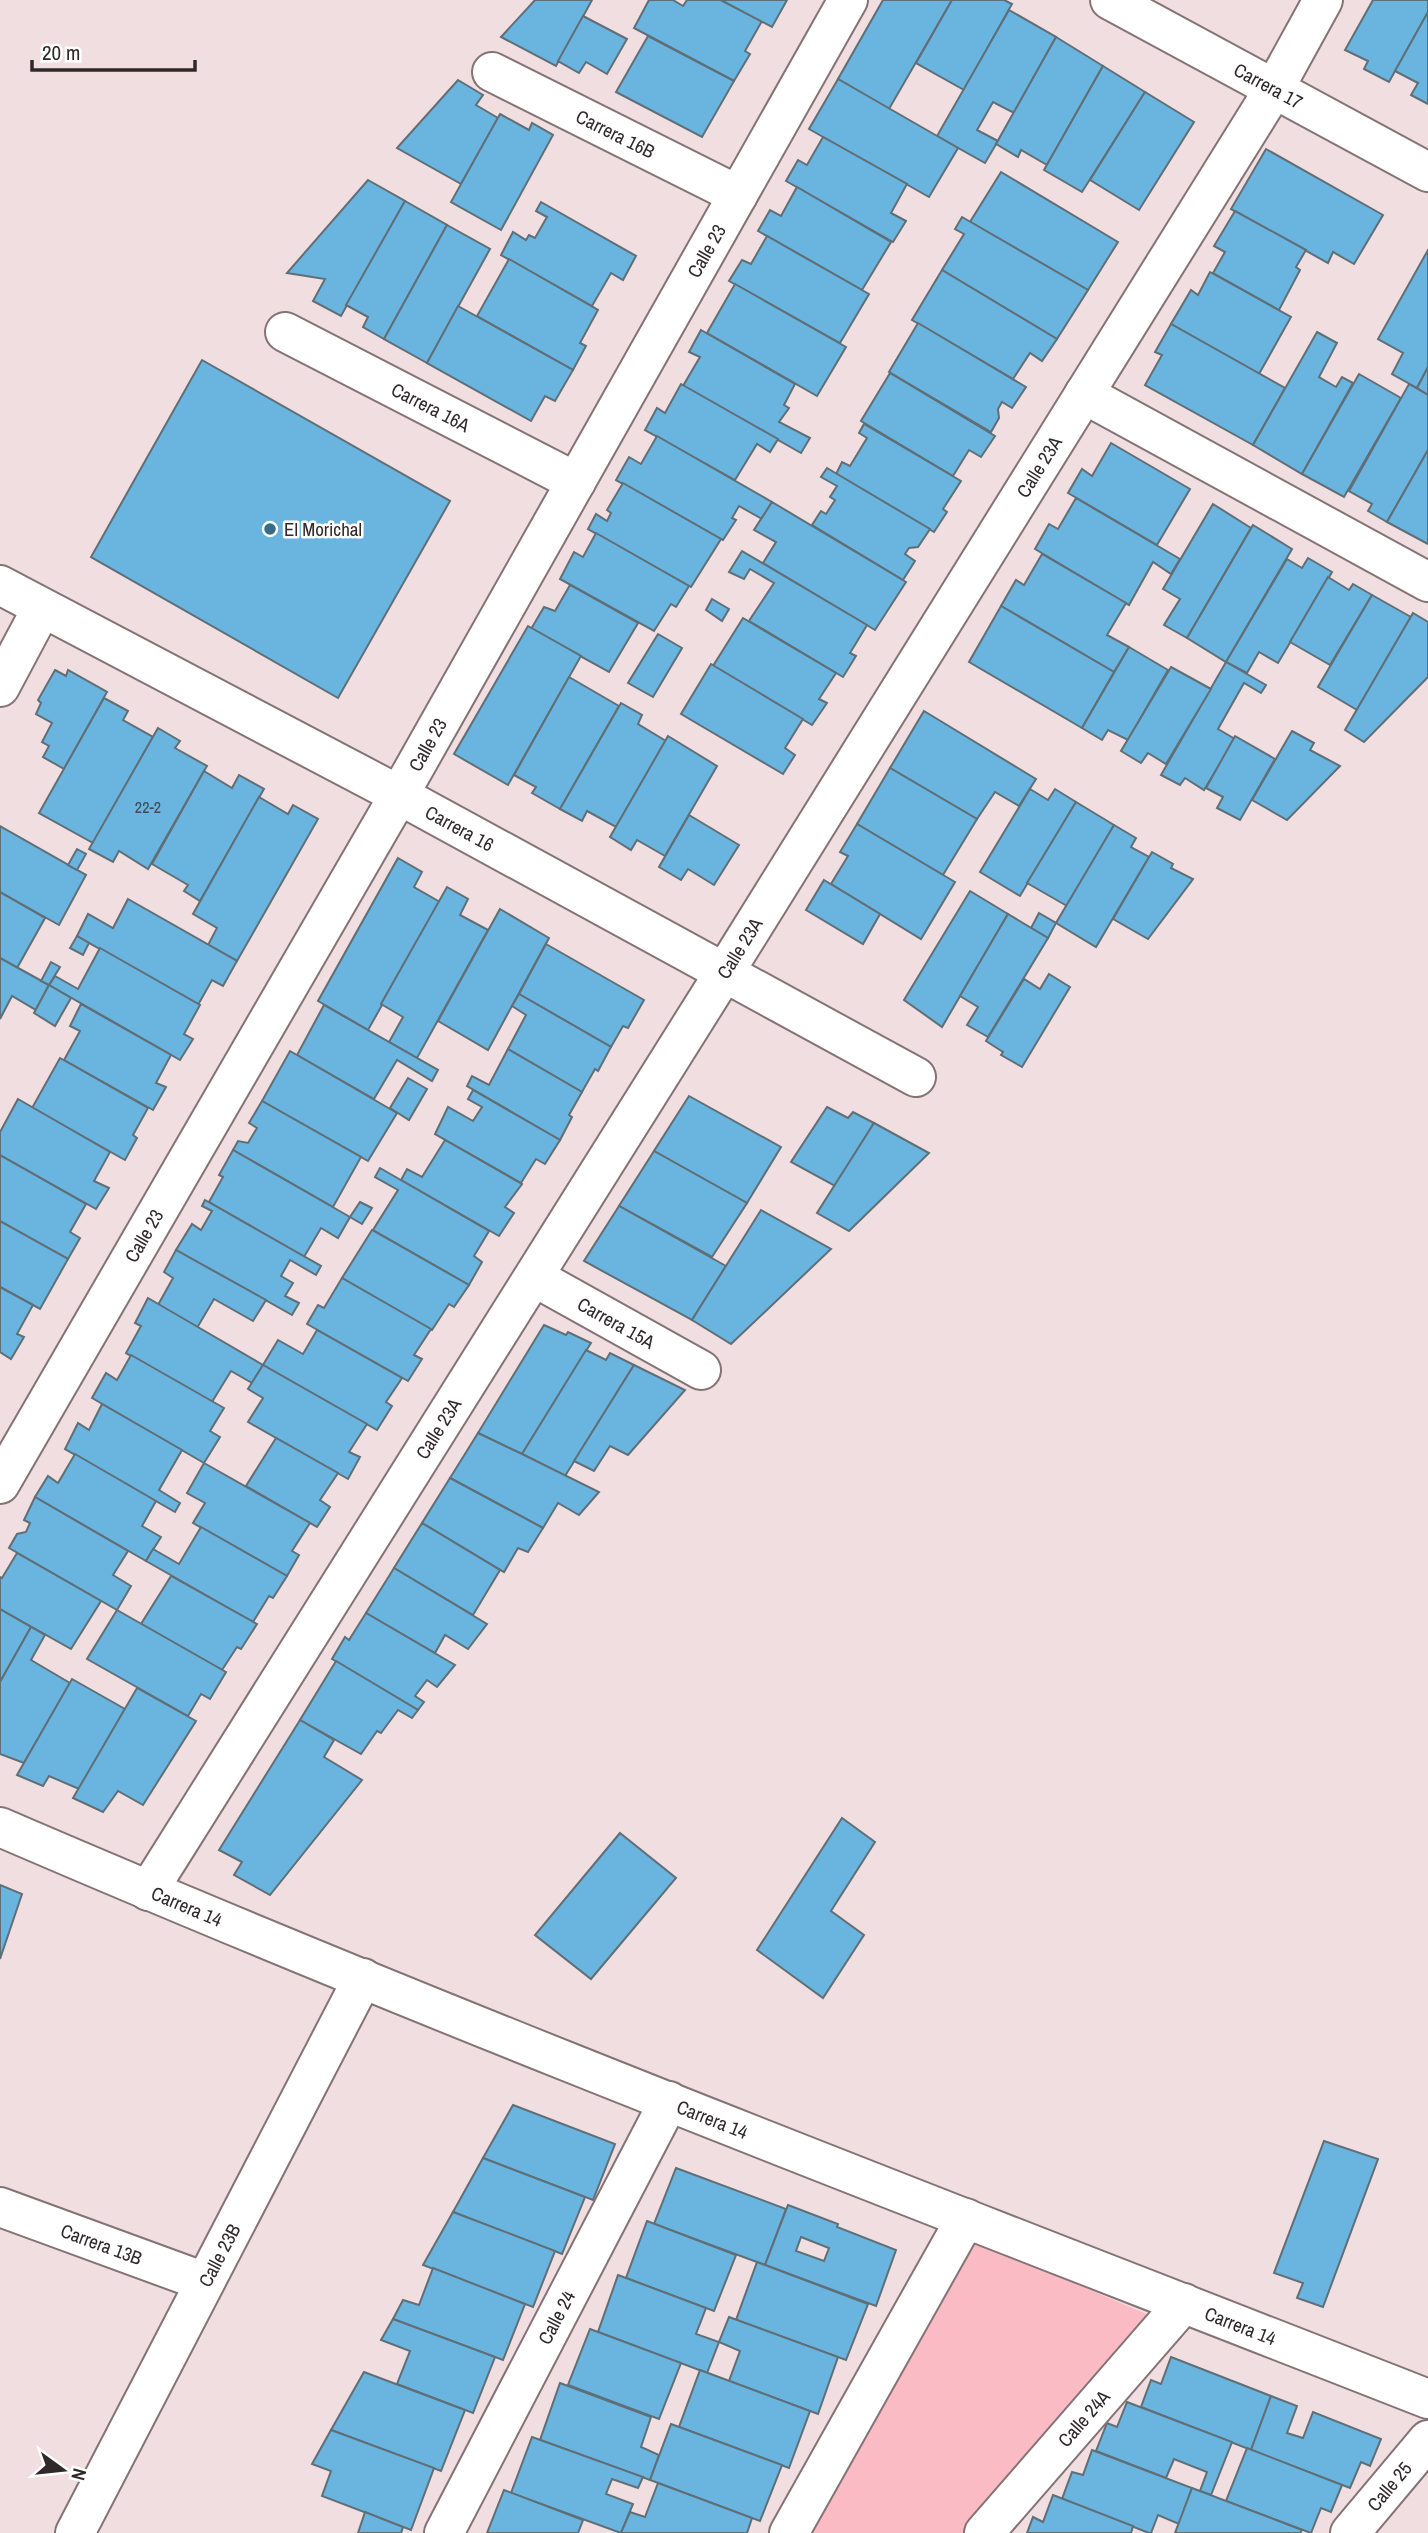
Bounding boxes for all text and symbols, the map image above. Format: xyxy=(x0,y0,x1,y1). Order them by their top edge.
scale bar xyxy=(32,28,194,72)
text: 20 m xyxy=(42,38,80,67)
street label: Carrera 17 xyxy=(1229,56,1308,115)
street label: Carrera 16B xyxy=(572,103,659,164)
street label: Calle 23 xyxy=(681,220,732,282)
street label: Carrera 16A xyxy=(387,376,475,438)
street label: Calle 23A xyxy=(1010,431,1068,502)
place label: El Morichal xyxy=(284,516,362,542)
marker: El Morichal xyxy=(262,521,278,537)
street label: Calle 23 xyxy=(402,713,453,776)
house number: 22-2 xyxy=(135,796,161,818)
street label: Carrera 16 xyxy=(421,799,499,857)
street label: Calle 23A xyxy=(711,912,769,984)
street label: Calle 23 xyxy=(118,1204,169,1267)
street label: Carrera 15A xyxy=(573,1291,660,1355)
street label: Calle 23A xyxy=(409,1392,467,1464)
street label: Carrera 14 xyxy=(147,1880,227,1933)
street label: Carrera 14 xyxy=(673,2093,752,2145)
street label: Carrera 13B xyxy=(57,2217,146,2271)
street label: Calle 23B xyxy=(192,2219,246,2291)
street label: Calle 24 xyxy=(532,2286,581,2349)
street label: Carrera 14 xyxy=(1201,2300,1280,2351)
street label: Calle 24A xyxy=(1052,2384,1116,2452)
north arrow xyxy=(28,2435,98,2505)
street label: Calle 25 xyxy=(1361,2456,1418,2517)
text: N xyxy=(65,2466,93,2483)

